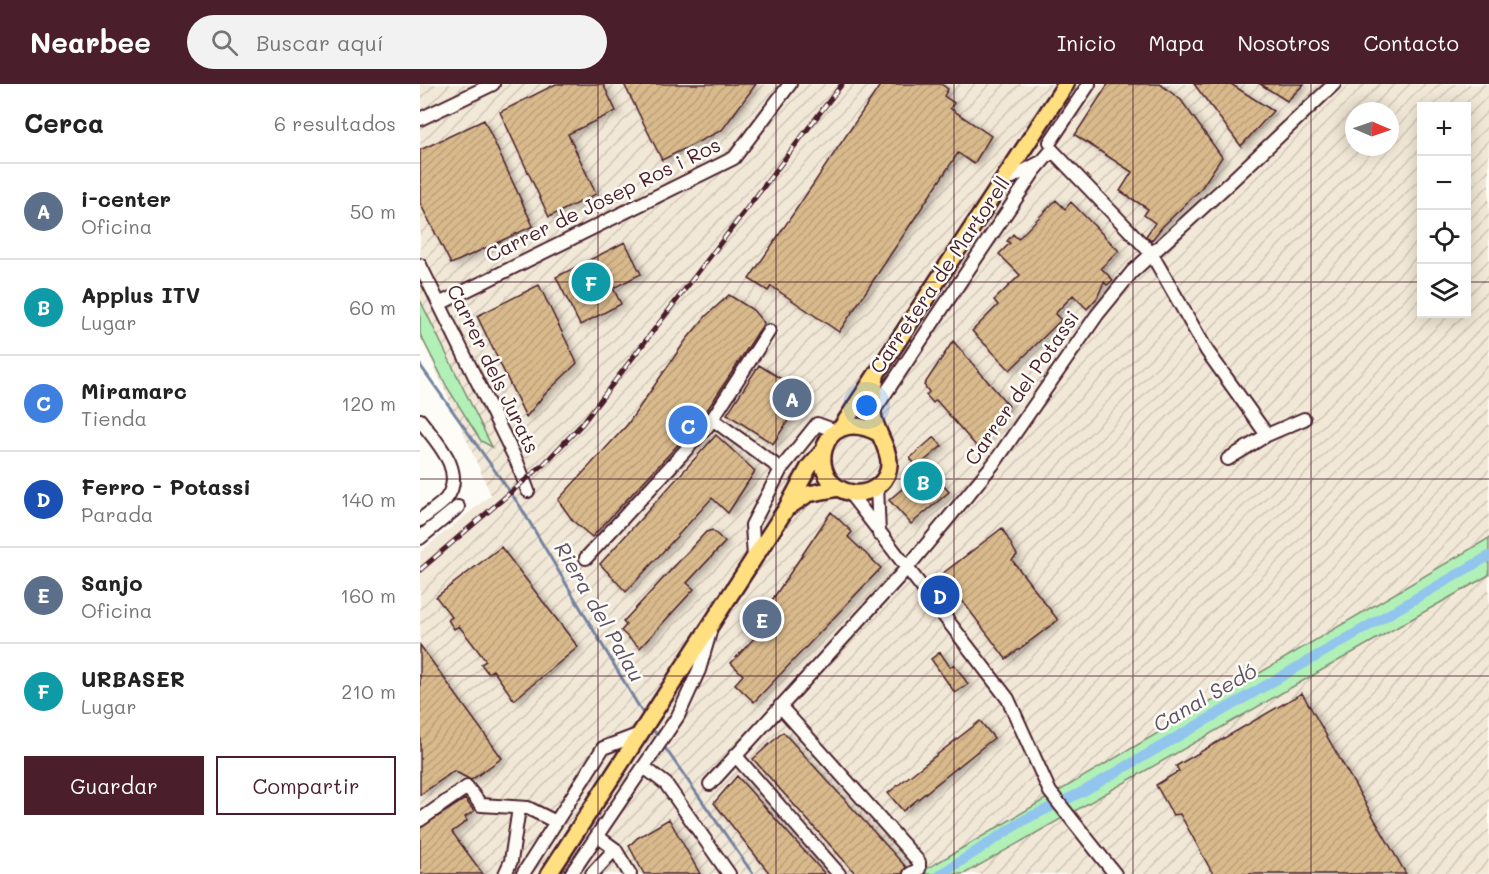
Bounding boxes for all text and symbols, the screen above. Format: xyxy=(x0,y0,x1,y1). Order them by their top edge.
search box xyxy=(187,15,607,69)
text: Nearbee xyxy=(30,24,151,60)
icon: search xyxy=(208,26,241,59)
text: Buscar aquí xyxy=(256,28,384,57)
text: Inicio xyxy=(1057,29,1116,56)
text: Mapa xyxy=(1149,29,1204,56)
text: Nosotros xyxy=(1237,29,1331,56)
text: Contacto xyxy=(1364,29,1459,56)
north arrow xyxy=(1345,102,1399,156)
map controls xyxy=(1417,102,1471,318)
button: + xyxy=(1417,102,1471,156)
text: Cerca xyxy=(24,106,104,140)
text: 6 resultados xyxy=(274,110,396,136)
street label: Carrer de Josep Ros i Ros xyxy=(481,131,724,267)
button: − xyxy=(1417,156,1471,210)
street label: Carretera de Martorell xyxy=(863,171,1015,378)
text: i-center xyxy=(81,184,171,213)
text: A xyxy=(37,198,50,224)
text: 50 m xyxy=(350,198,396,224)
button: locate xyxy=(1417,210,1471,264)
text: Oficina xyxy=(81,213,152,239)
pin: F xyxy=(572,260,610,304)
button: layers xyxy=(1417,264,1471,318)
text: Applus ITV xyxy=(81,280,200,309)
street label: Carrer dels Jurats xyxy=(442,280,546,457)
text: B xyxy=(37,294,50,320)
text: 60 m xyxy=(349,294,396,320)
street label: Carrer del Potassi xyxy=(958,305,1084,470)
text: Lugar xyxy=(81,309,137,335)
text: Miramarc xyxy=(81,376,187,405)
pin: A xyxy=(772,376,812,420)
text: C xyxy=(36,390,51,416)
text: 120 m xyxy=(341,390,396,416)
your location xyxy=(852,391,881,420)
pin: C xyxy=(668,402,708,448)
text: Tienda xyxy=(81,405,147,431)
pin: B xyxy=(904,458,942,504)
text: Ferro - Potassi xyxy=(81,472,251,501)
text: D xyxy=(36,486,51,512)
text: 140 m xyxy=(341,486,396,512)
text: Parada xyxy=(81,501,153,527)
water label: Riera del Palau xyxy=(549,536,651,686)
text: Sanjo xyxy=(81,568,143,597)
pin: D xyxy=(920,572,960,618)
text: E xyxy=(37,582,50,608)
text: 160 m xyxy=(340,582,396,608)
pin: E xyxy=(742,596,782,642)
text: Oficina xyxy=(81,597,152,623)
water label: Canal Sedó xyxy=(1148,656,1261,737)
text: URBASER xyxy=(81,664,185,693)
text: F xyxy=(37,678,50,704)
text: 210 m xyxy=(341,678,396,704)
text: Lugar xyxy=(81,693,137,719)
button: Guardar xyxy=(24,756,204,815)
button: Compartir xyxy=(216,756,396,815)

